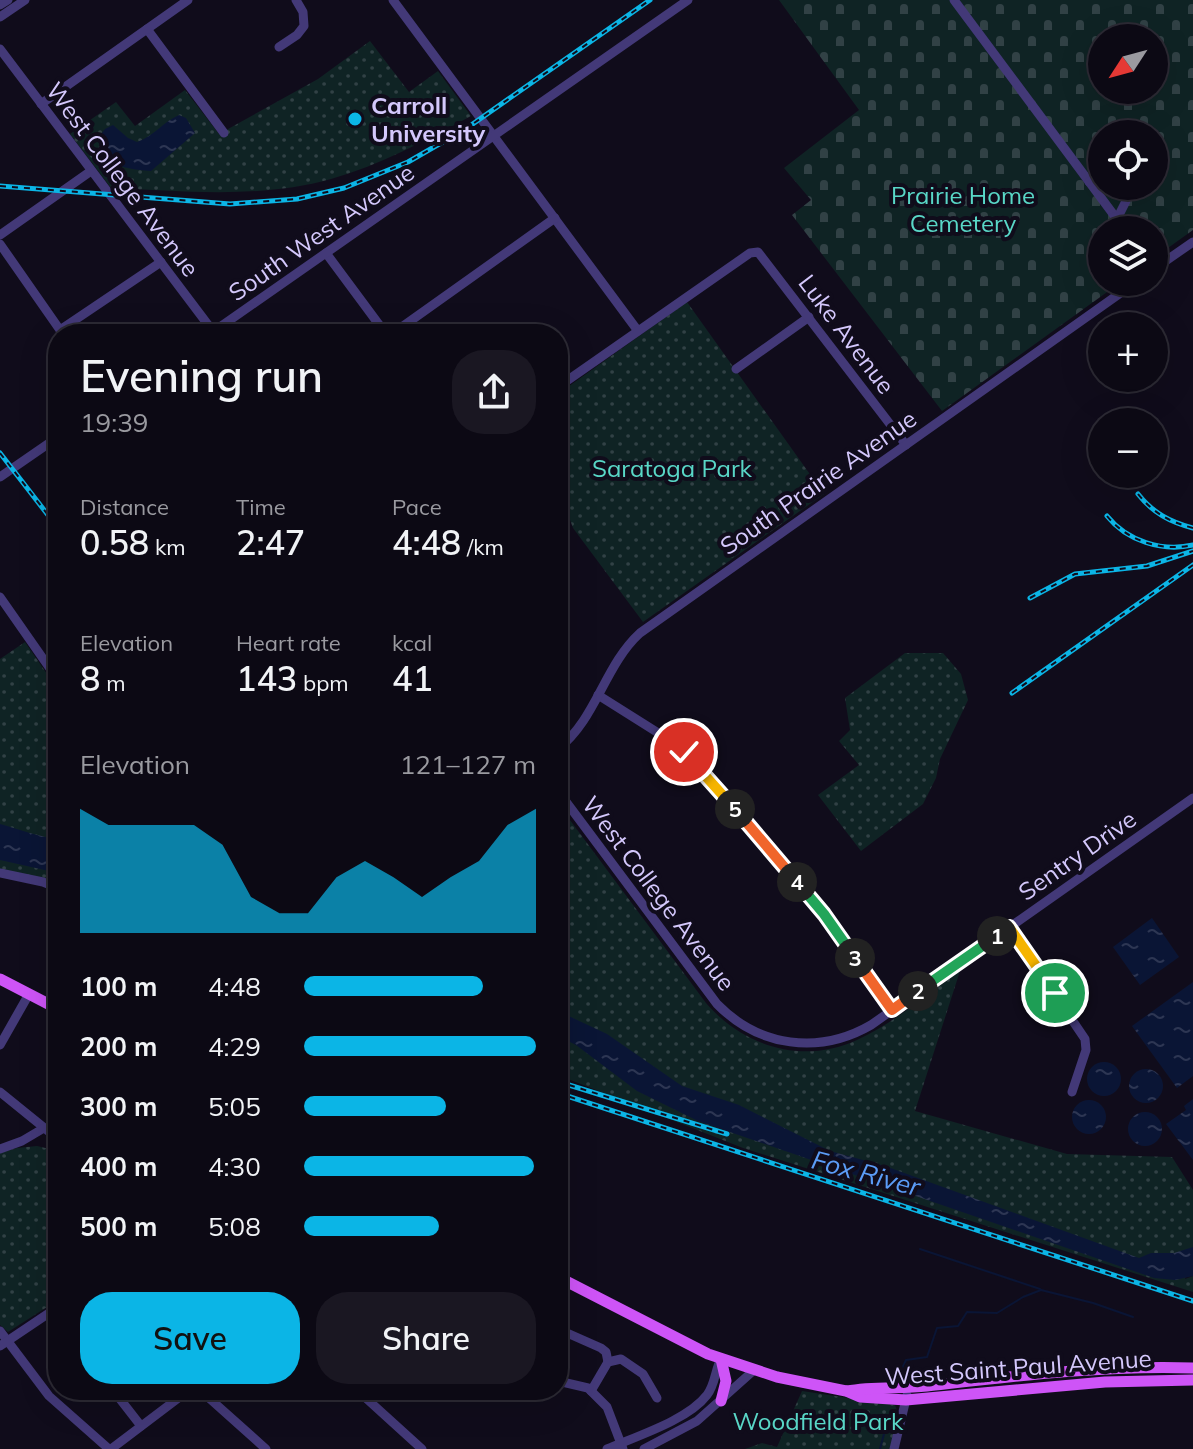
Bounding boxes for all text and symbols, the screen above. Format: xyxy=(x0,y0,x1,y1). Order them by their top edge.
north arrow xyxy=(1088,24,1168,104)
map controls xyxy=(1088,24,1168,488)
street label: West College Avenue xyxy=(40,76,206,282)
place label: Carroll University xyxy=(371,90,486,148)
marker: Carroll University xyxy=(346,110,364,128)
button: locate xyxy=(1088,120,1168,200)
street label: South West Avenue xyxy=(222,157,420,307)
park label: Prairie Home Cemetery xyxy=(891,180,1035,238)
button: layers xyxy=(1088,216,1168,296)
street label: Luke Avenue xyxy=(792,268,902,400)
button: + xyxy=(1088,312,1168,392)
text: Evening run xyxy=(80,348,323,403)
button: share xyxy=(452,350,536,434)
street label: South Prairie Avenue xyxy=(714,403,922,561)
text: 19:39 xyxy=(80,406,148,439)
button: − xyxy=(1088,408,1168,488)
park label: Saratoga Park xyxy=(592,453,753,483)
text: Distance xyxy=(80,493,169,521)
text: Time xyxy=(236,493,286,521)
text: Pace xyxy=(392,493,442,521)
text: 0.58 xyxy=(80,521,149,564)
text: 2:47 xyxy=(236,521,305,564)
text: 4:48 xyxy=(392,521,461,564)
text: km xyxy=(149,533,186,561)
text: /km xyxy=(461,533,504,561)
text: Elevation xyxy=(80,629,173,657)
text: Heart rate xyxy=(236,629,341,657)
text: kcal xyxy=(392,629,432,657)
text: 8 xyxy=(80,657,100,700)
text: 143 xyxy=(236,657,297,700)
text: 41 xyxy=(392,657,433,700)
text: m xyxy=(100,669,125,697)
text: bpm xyxy=(297,669,349,697)
pin xyxy=(650,718,718,786)
icon: check xyxy=(662,730,706,774)
text: Elevation xyxy=(80,748,190,781)
text: 121–127 m xyxy=(400,748,536,781)
pin: 5 xyxy=(715,789,755,829)
street label: West College Avenue xyxy=(576,790,742,996)
text: 5 xyxy=(728,795,742,823)
street label: Sentry Drive xyxy=(1012,803,1142,907)
pin: 4 xyxy=(777,862,817,902)
text: 4 xyxy=(790,868,804,896)
pin: 1 xyxy=(977,916,1017,956)
text: 1 xyxy=(990,922,1004,950)
pin: 3 xyxy=(835,938,875,978)
text: 3 xyxy=(848,944,862,972)
pin xyxy=(1021,959,1089,1027)
text: 100 m xyxy=(80,970,157,1003)
text: 4:48 xyxy=(208,970,261,1003)
pin: 2 xyxy=(898,971,938,1011)
icon: arrive xyxy=(1033,971,1077,1015)
text: 2 xyxy=(911,977,925,1005)
text: 200 m xyxy=(80,1030,157,1063)
text: 4:29 xyxy=(208,1030,261,1063)
text: 300 m xyxy=(80,1090,157,1123)
text: 5:05 xyxy=(208,1090,261,1123)
water label: Fox River xyxy=(808,1143,925,1204)
text: 400 m xyxy=(80,1150,157,1183)
text: 4:30 xyxy=(208,1150,261,1183)
text: 500 m xyxy=(80,1210,157,1243)
text: 5:08 xyxy=(208,1210,261,1243)
button: Save xyxy=(80,1292,300,1384)
button: Share xyxy=(316,1292,536,1384)
street label: West Saint Paul Avenue xyxy=(884,1343,1152,1391)
park label: Woodfield Park xyxy=(733,1406,904,1436)

